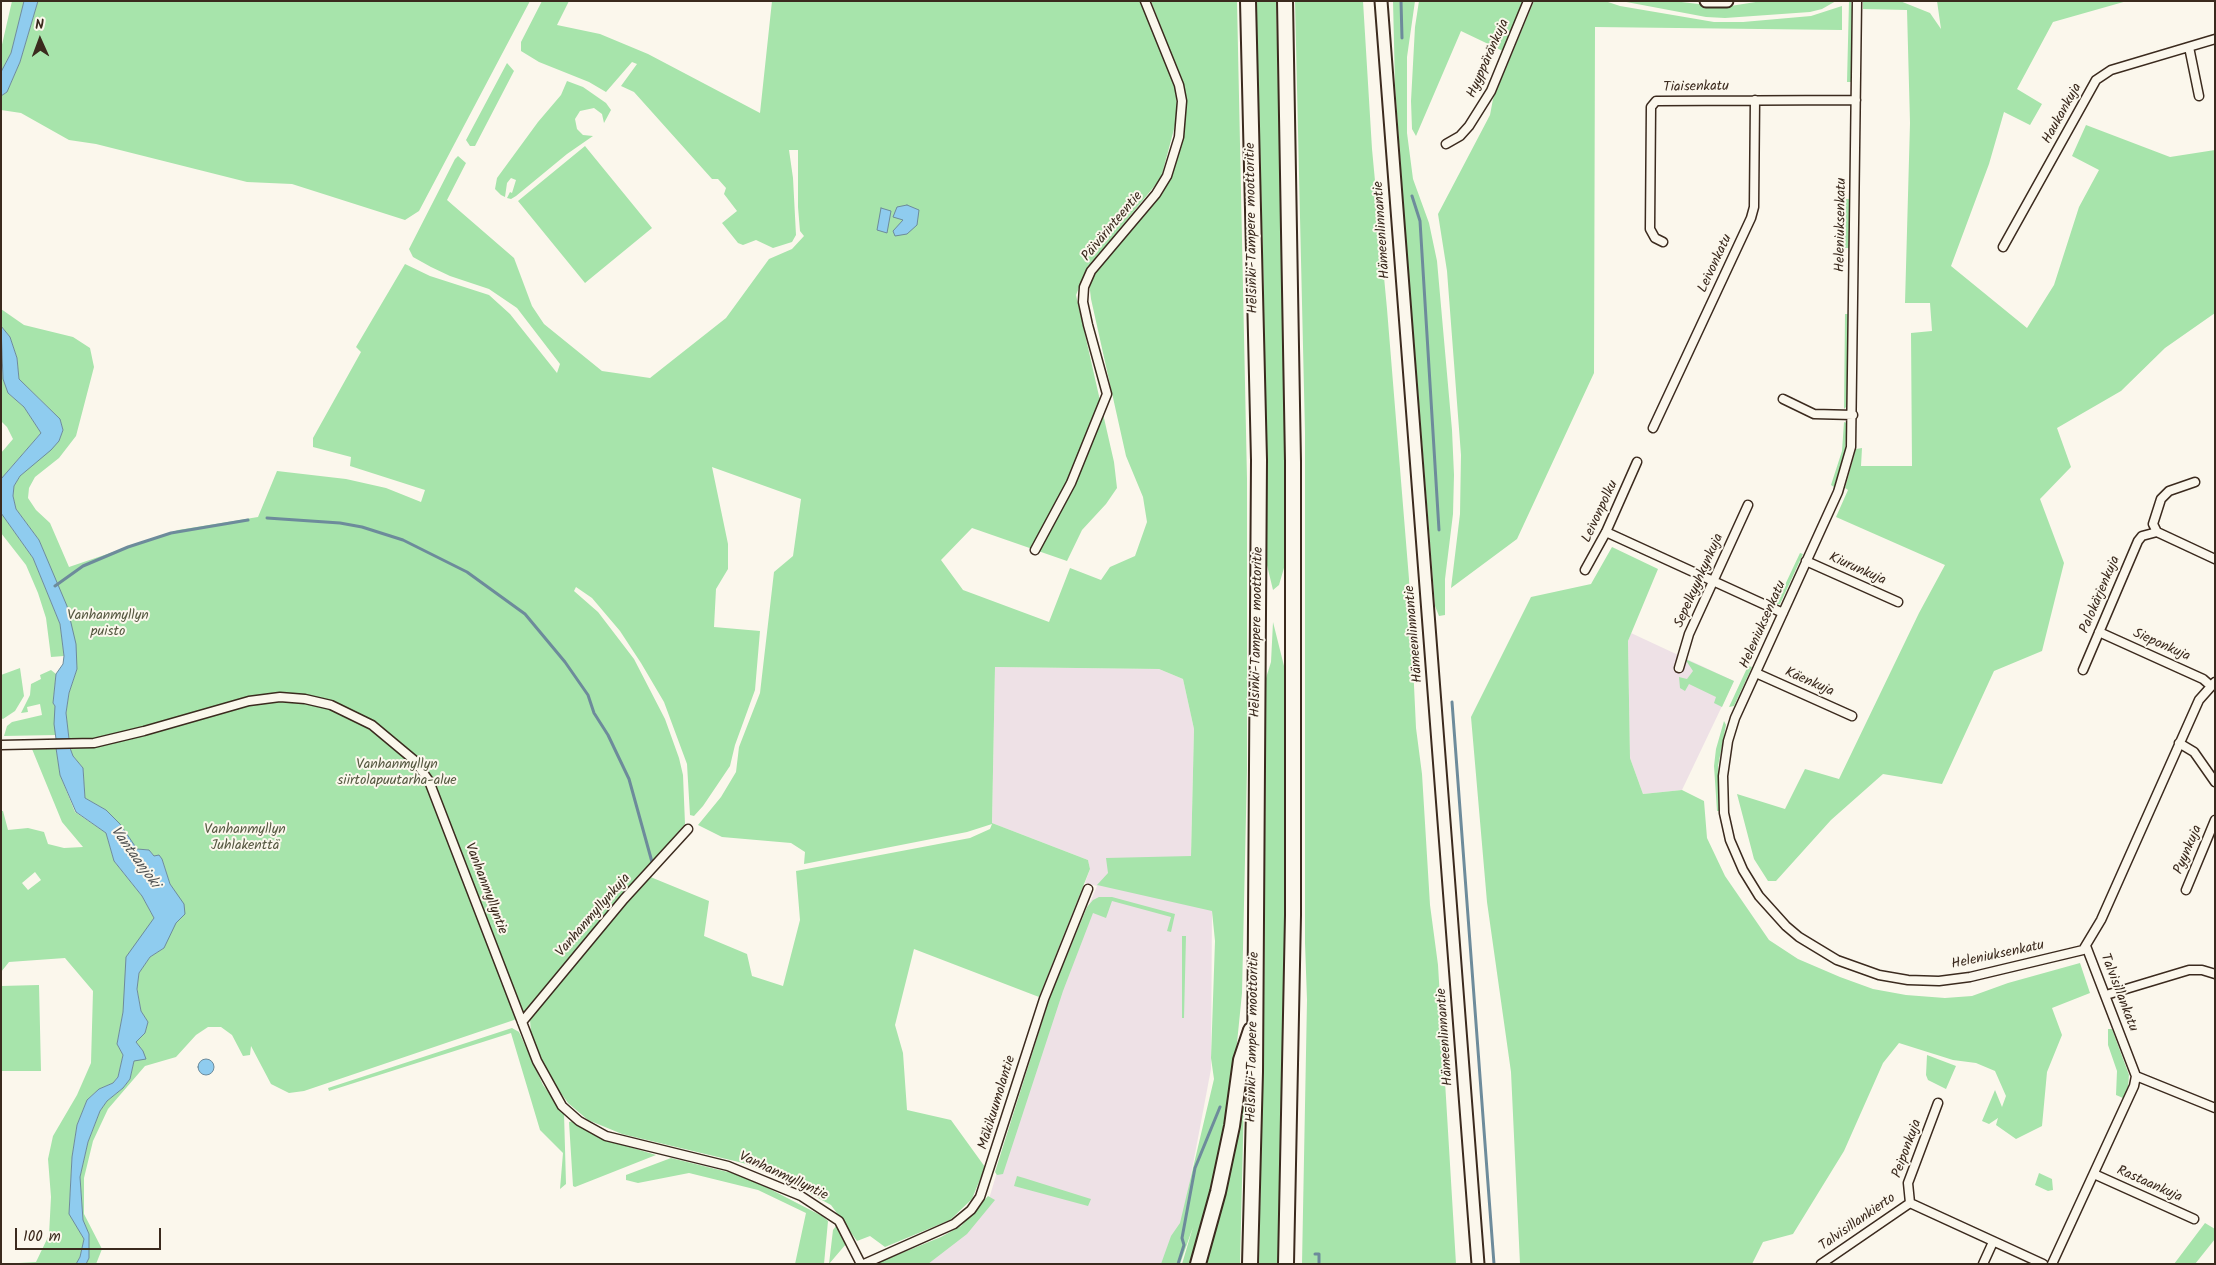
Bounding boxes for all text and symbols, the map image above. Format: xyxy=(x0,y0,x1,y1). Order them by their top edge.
text: N xyxy=(35,14,44,36)
north arrow xyxy=(15,15,65,65)
street label: Hyyppäränkuja xyxy=(1464,17,1514,101)
street label: Tiaisenkatu xyxy=(1663,79,1729,97)
street label: Haukankuja xyxy=(2039,81,2087,147)
street label: Helsinki-Tampere moottoritie xyxy=(1243,142,1263,314)
street label: Heleniuksenkatu xyxy=(1833,178,1851,272)
street label: Hämeenlinnantie xyxy=(1371,181,1395,279)
street label: Päivärinteentie xyxy=(1079,189,1147,265)
street label: Leivonkatu xyxy=(1695,232,1737,296)
street label: Leivonpolku xyxy=(1579,478,1623,546)
street label: Sepelkyyhkynkuja xyxy=(1672,531,1728,631)
street label: Helsinki-Tampere moottoritie xyxy=(1248,546,1268,718)
street label: Kiurunkuja xyxy=(1826,550,1888,590)
street label: Palokärjenkuja xyxy=(2077,554,2125,636)
street label: Heleniuksenkatu xyxy=(1737,578,1791,672)
street label: Hämeenlinnantie xyxy=(1402,584,1428,684)
park label: Vanhanmyllyn puisto xyxy=(67,609,149,642)
street label: Sieponkuja xyxy=(2130,626,2192,666)
street label: Käenkuja xyxy=(1782,665,1836,701)
park label: Vanhanmyllyn siirtolapuutarha-alue xyxy=(337,758,457,790)
park label: Vanhanmyllyn Juhlakenttä xyxy=(204,823,286,856)
street label: Pyynkuja xyxy=(2171,823,2207,877)
water label: Vantaanjoki xyxy=(106,824,162,892)
street label: Vanhanmyllyntie xyxy=(460,841,510,937)
street label: Vanhanmyllynkuja xyxy=(553,871,635,961)
street label: Heleniuksenkatu xyxy=(1950,938,2046,974)
street label: Helsinki-Tampere moottoritie xyxy=(1244,951,1264,1123)
street label: Talvisillankatu xyxy=(2095,952,2141,1034)
street label: Hämeenlinnantie xyxy=(1434,988,1458,1086)
street label: Mäkikuumolantie xyxy=(976,1054,1020,1152)
street label: Peiponkuja xyxy=(1890,1117,1926,1181)
street label: Vanhanmyllyntie xyxy=(736,1149,830,1205)
street label: Rastaankuja xyxy=(2114,1163,2184,1207)
street label: Talvisillankierto xyxy=(1817,1190,1899,1256)
scale bar xyxy=(18,1218,164,1250)
text: 100 m xyxy=(23,1225,61,1249)

